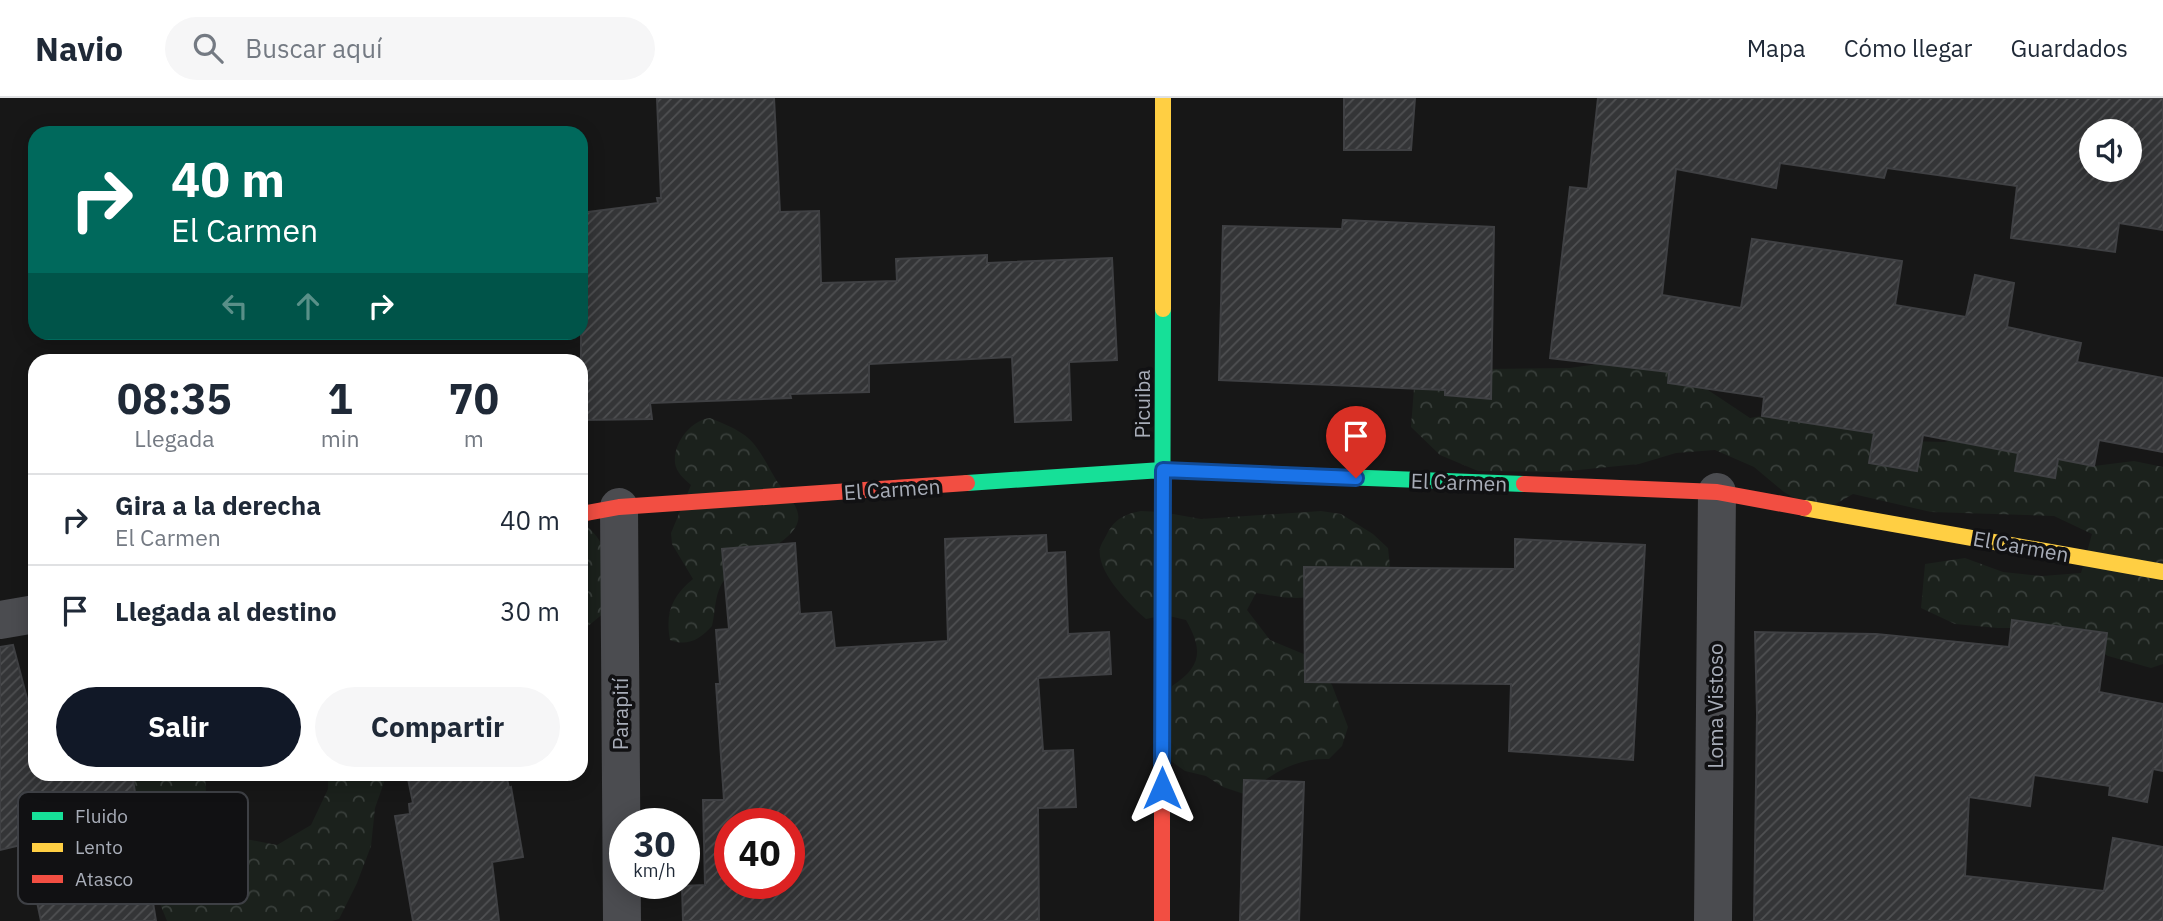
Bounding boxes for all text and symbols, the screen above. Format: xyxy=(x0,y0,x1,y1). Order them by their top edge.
search box xyxy=(165,17,655,80)
text: Navio xyxy=(35,27,123,70)
icon: search xyxy=(189,29,227,67)
text: Buscar aquí xyxy=(245,31,382,65)
text: Mapa xyxy=(1747,32,1806,64)
text: Cómo llegar xyxy=(1844,32,1972,64)
text: Guardados xyxy=(2010,32,2128,64)
map controls xyxy=(2079,119,2142,182)
button: sound xyxy=(2079,119,2142,182)
text: 40 m xyxy=(171,147,285,210)
icon: right xyxy=(56,154,147,245)
text: El Carmen xyxy=(171,209,318,251)
icon: left xyxy=(216,287,254,325)
icon: ahead xyxy=(289,287,327,325)
icon: right xyxy=(362,287,400,325)
street label: Picuiba xyxy=(1128,369,1156,439)
text: 08:35 xyxy=(117,371,232,426)
text: 1 xyxy=(328,371,353,426)
text: 70 xyxy=(449,371,499,426)
pin xyxy=(1326,406,1386,478)
icon: arrive xyxy=(1337,417,1375,455)
text: Llegada xyxy=(134,423,215,453)
text: min xyxy=(321,423,360,453)
text: m xyxy=(464,423,484,453)
street label: El Carmen xyxy=(1410,466,1508,498)
street label: El Carmen xyxy=(843,472,941,506)
text: Gira a la derecha xyxy=(115,488,321,522)
icon: right xyxy=(56,501,94,539)
text: 40 m xyxy=(500,503,560,537)
text: El Carmen xyxy=(115,522,221,552)
street label: El Carmen xyxy=(1971,524,2071,568)
icon: arrive xyxy=(56,592,94,630)
text: Llegada al destino xyxy=(115,594,337,628)
text: 30 m xyxy=(500,594,560,628)
street label: Loma Vistoso xyxy=(1701,643,1729,769)
street label: Parapití xyxy=(606,678,634,750)
button: Salir xyxy=(56,687,301,767)
button: Compartir xyxy=(315,687,560,767)
position arrow xyxy=(1125,751,1199,825)
legend xyxy=(18,792,248,904)
text: Fluido xyxy=(75,804,128,828)
speed limit sign: 40 xyxy=(714,808,805,899)
text: 30 xyxy=(633,821,676,867)
text: Lento xyxy=(75,835,123,859)
text: km/h xyxy=(633,859,676,882)
text: Atasco xyxy=(75,867,133,891)

